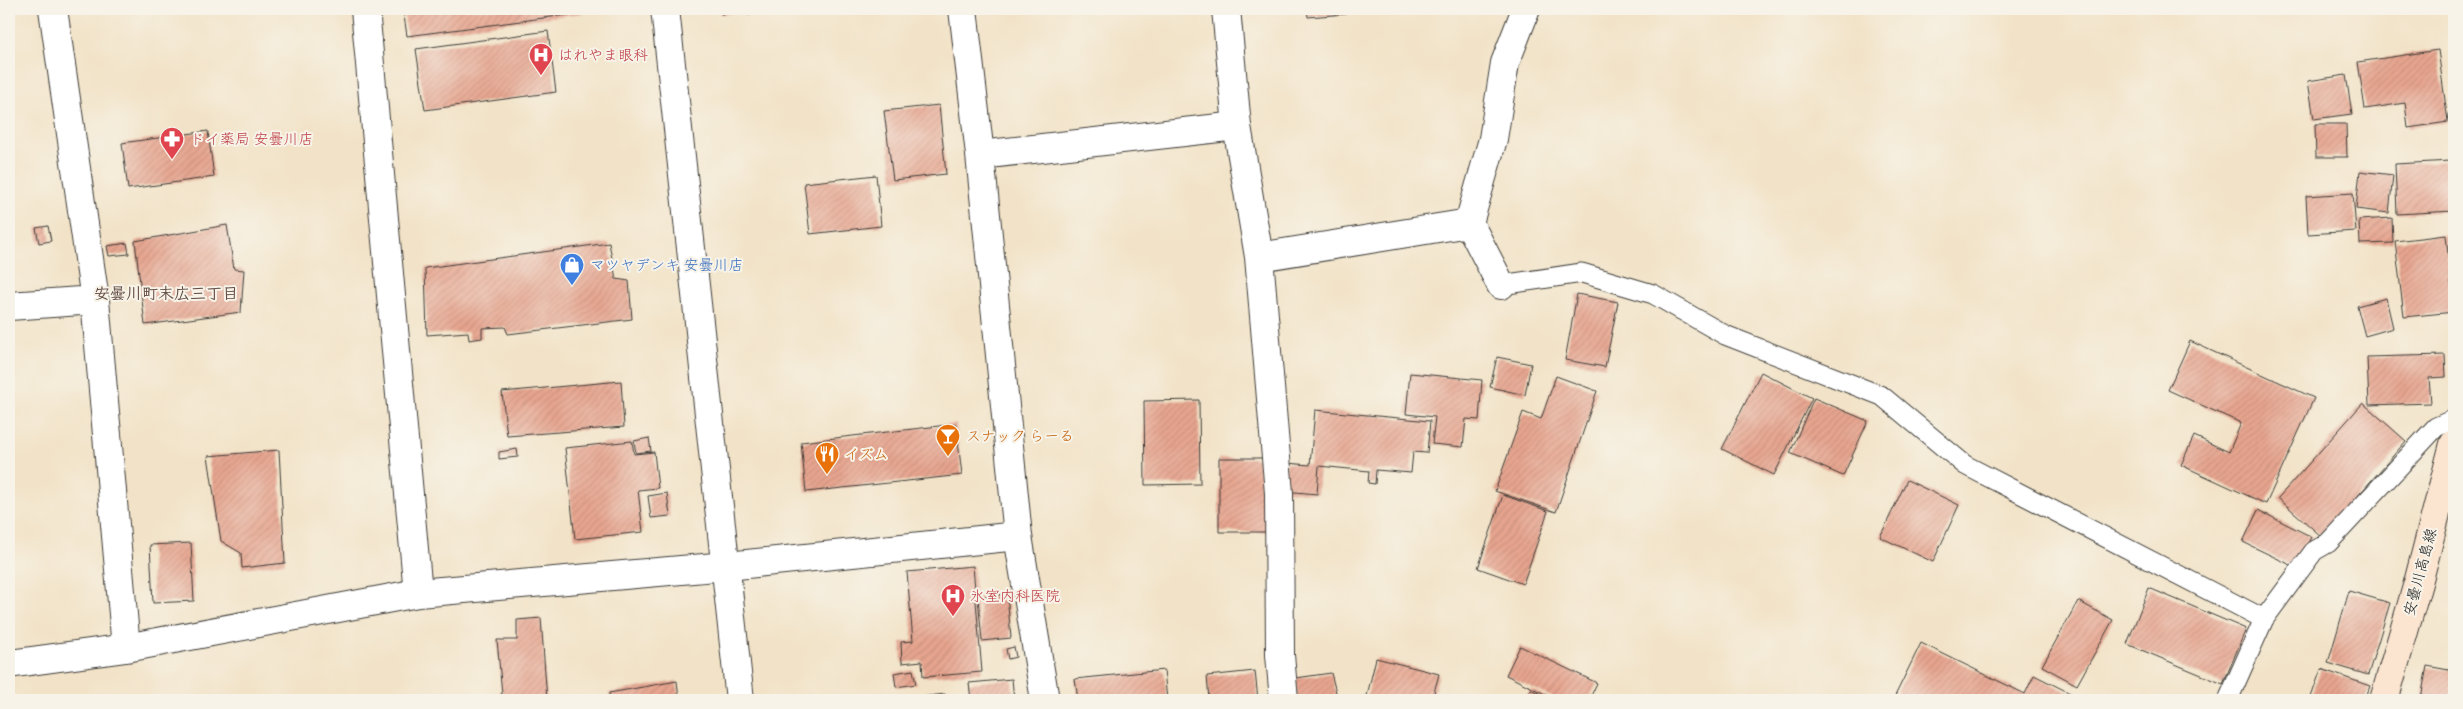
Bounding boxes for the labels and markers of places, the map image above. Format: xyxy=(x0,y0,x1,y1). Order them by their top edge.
hospital icon: はれやま眼科 xyxy=(528,42,554,76)
place label: はれやま眼科 xyxy=(558,44,648,65)
pharmacy icon: ドイ薬局 安曇川店 xyxy=(159,126,185,160)
place label: ドイ薬局 安曇川店 xyxy=(190,128,313,149)
shop icon: マツヤデンキ 安曇川店 xyxy=(559,252,585,286)
place label: マツヤデンキ 安曇川店 xyxy=(590,254,743,275)
bar icon: スナック らーる xyxy=(935,423,961,457)
place label: スナック らーる xyxy=(966,425,1074,446)
restaurant icon: イズム xyxy=(814,441,840,475)
place label: イズム xyxy=(844,443,888,464)
hospital icon: 氷室内科医院 xyxy=(940,583,966,617)
place label: 氷室内科医院 xyxy=(970,585,1060,606)

